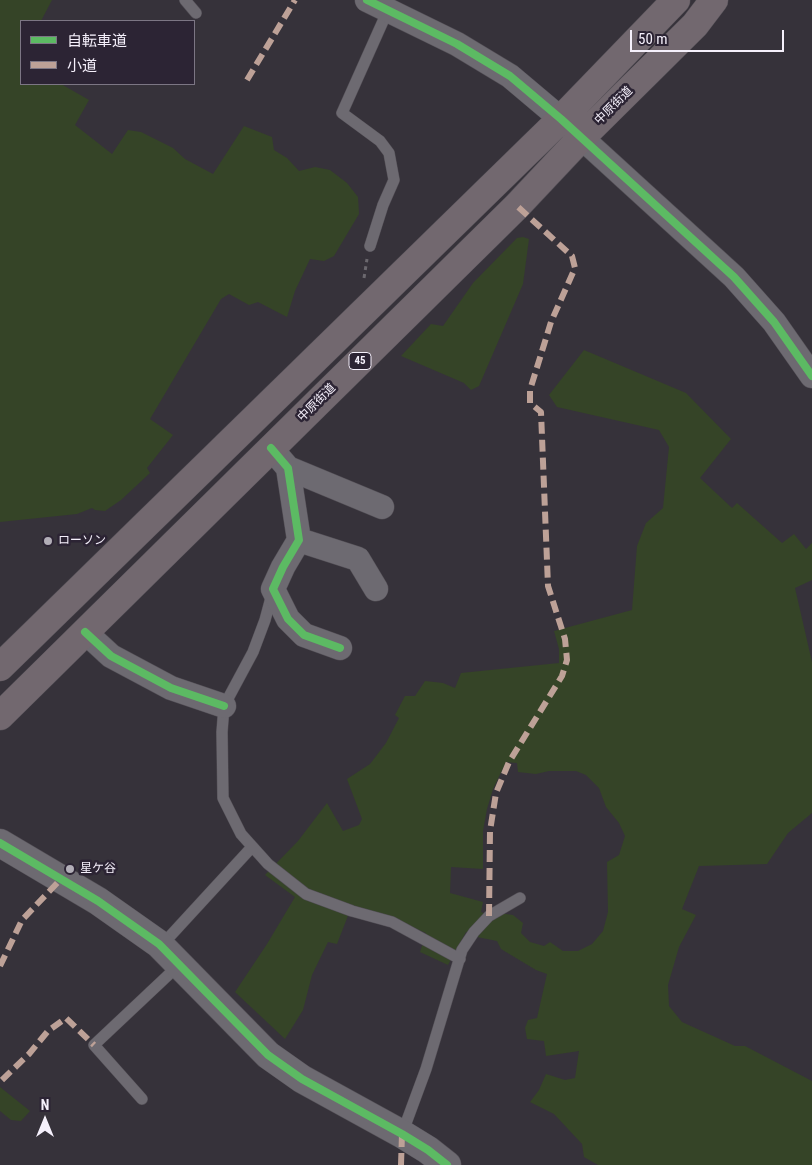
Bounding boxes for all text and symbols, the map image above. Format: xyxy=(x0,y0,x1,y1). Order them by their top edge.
legend xyxy=(20,20,195,85)
scale bar xyxy=(632,20,786,52)
text: 50 m xyxy=(638,30,668,48)
text: 自転車道 xyxy=(67,32,127,50)
text: 小道 xyxy=(67,57,97,75)
street label: 中原街道 xyxy=(592,84,636,128)
road number: 45 xyxy=(349,352,371,370)
street label: 中原街道 xyxy=(295,381,339,425)
place label: ローソン xyxy=(58,534,106,548)
marker: ローソン xyxy=(42,535,54,547)
place label: 星ケ谷 xyxy=(80,862,116,876)
marker: 星ケ谷 xyxy=(64,863,76,875)
north arrow xyxy=(20,1095,70,1145)
text: N xyxy=(41,1097,49,1113)

